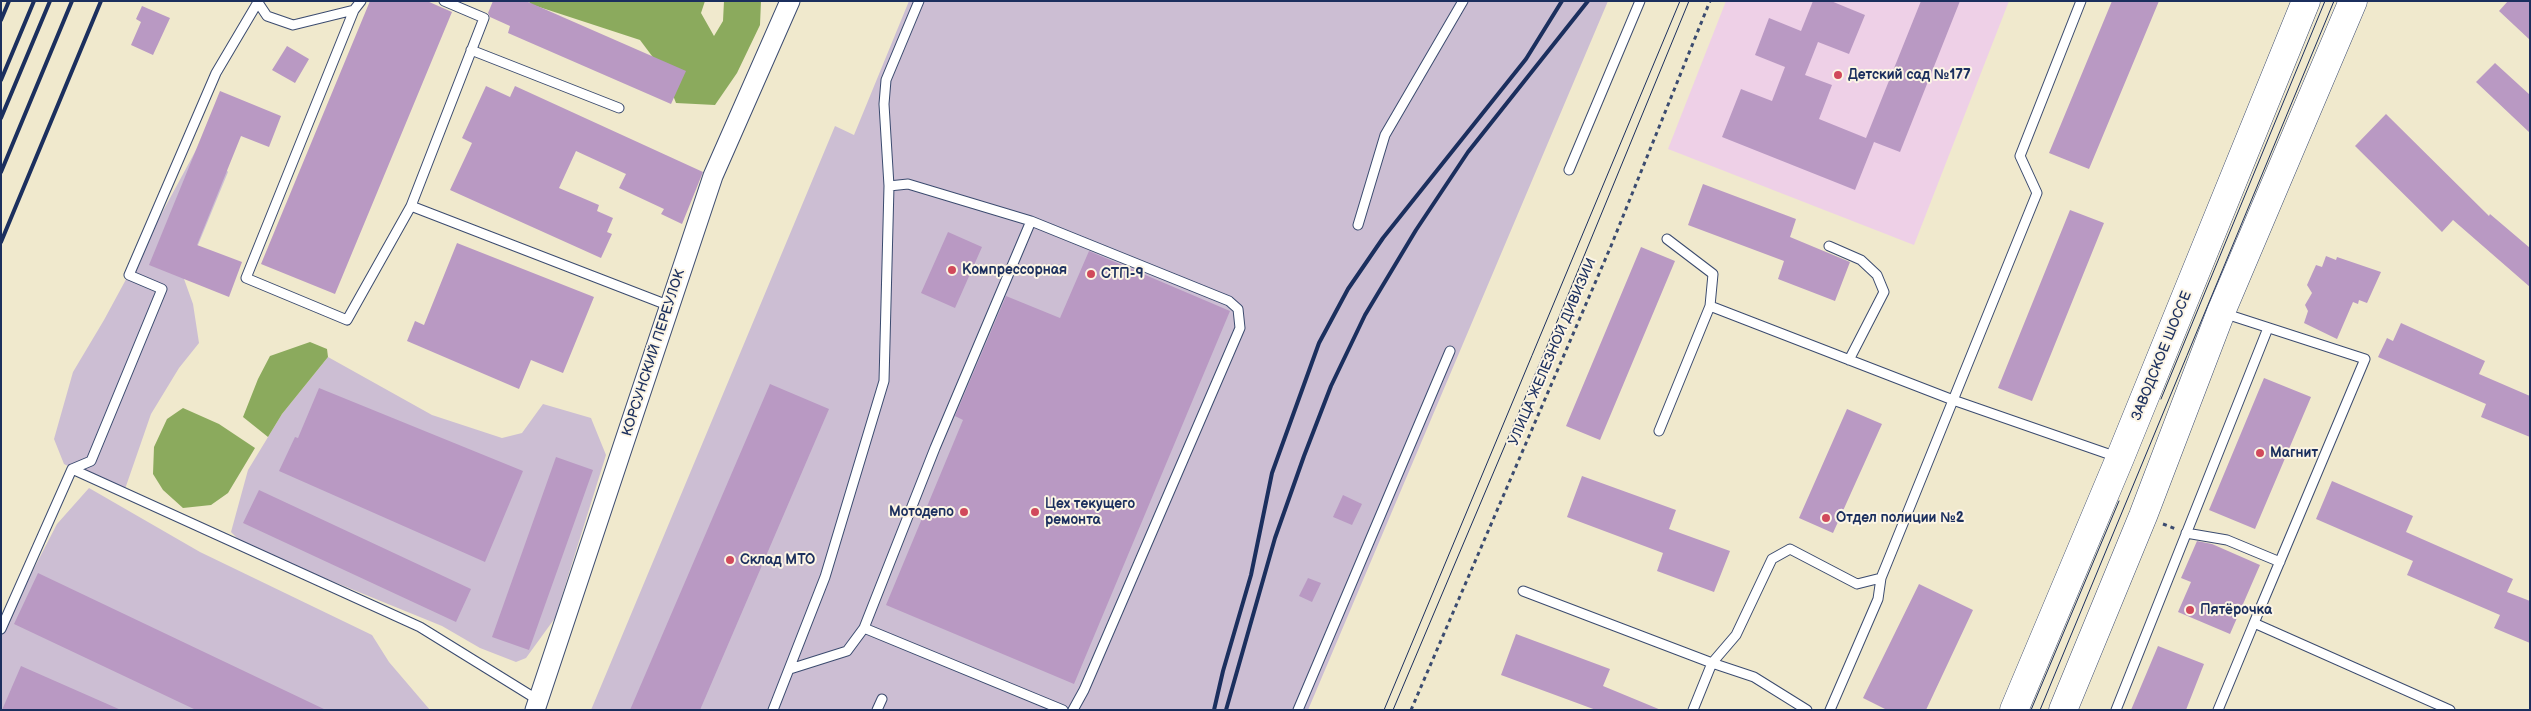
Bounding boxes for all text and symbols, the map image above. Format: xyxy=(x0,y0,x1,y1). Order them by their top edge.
place label: Детский сад №177 xyxy=(1848,67,1971,83)
marker: Детский сад №177 xyxy=(1832,69,1844,81)
street label: УЛИЦА ЖЕЛЕЗНОЙ ДИВИЗИИ xyxy=(1506,256,1600,448)
place label: Компрессорная xyxy=(962,262,1067,278)
marker: Компрессорная xyxy=(946,264,958,276)
place label: СТП-9 xyxy=(1101,266,1144,282)
street label: КОРСУНСКИЙ ПЕРЕУЛОК xyxy=(619,268,689,438)
marker: СТП-9 xyxy=(1085,268,1097,280)
street label: ЗАВОДСКОЕ ШОССЕ xyxy=(2128,289,2196,423)
place label: Магнит xyxy=(2270,445,2318,461)
marker: Магнит xyxy=(2254,447,2266,459)
place label: Цех текущего ремонта xyxy=(1045,496,1135,528)
place label: Мотодепо xyxy=(889,504,954,520)
marker: Мотодепо xyxy=(958,506,970,518)
marker: Цех текущего ремонта xyxy=(1029,506,1041,518)
place label: Отдел полиции №2 xyxy=(1836,510,1964,526)
marker: Отдел полиции №2 xyxy=(1820,512,1832,524)
place label: Склад МТО xyxy=(740,552,815,568)
marker: Склад МТО xyxy=(724,554,736,566)
place label: Пятёрочка xyxy=(2200,602,2272,618)
marker: Пятёрочка xyxy=(2184,604,2196,616)

